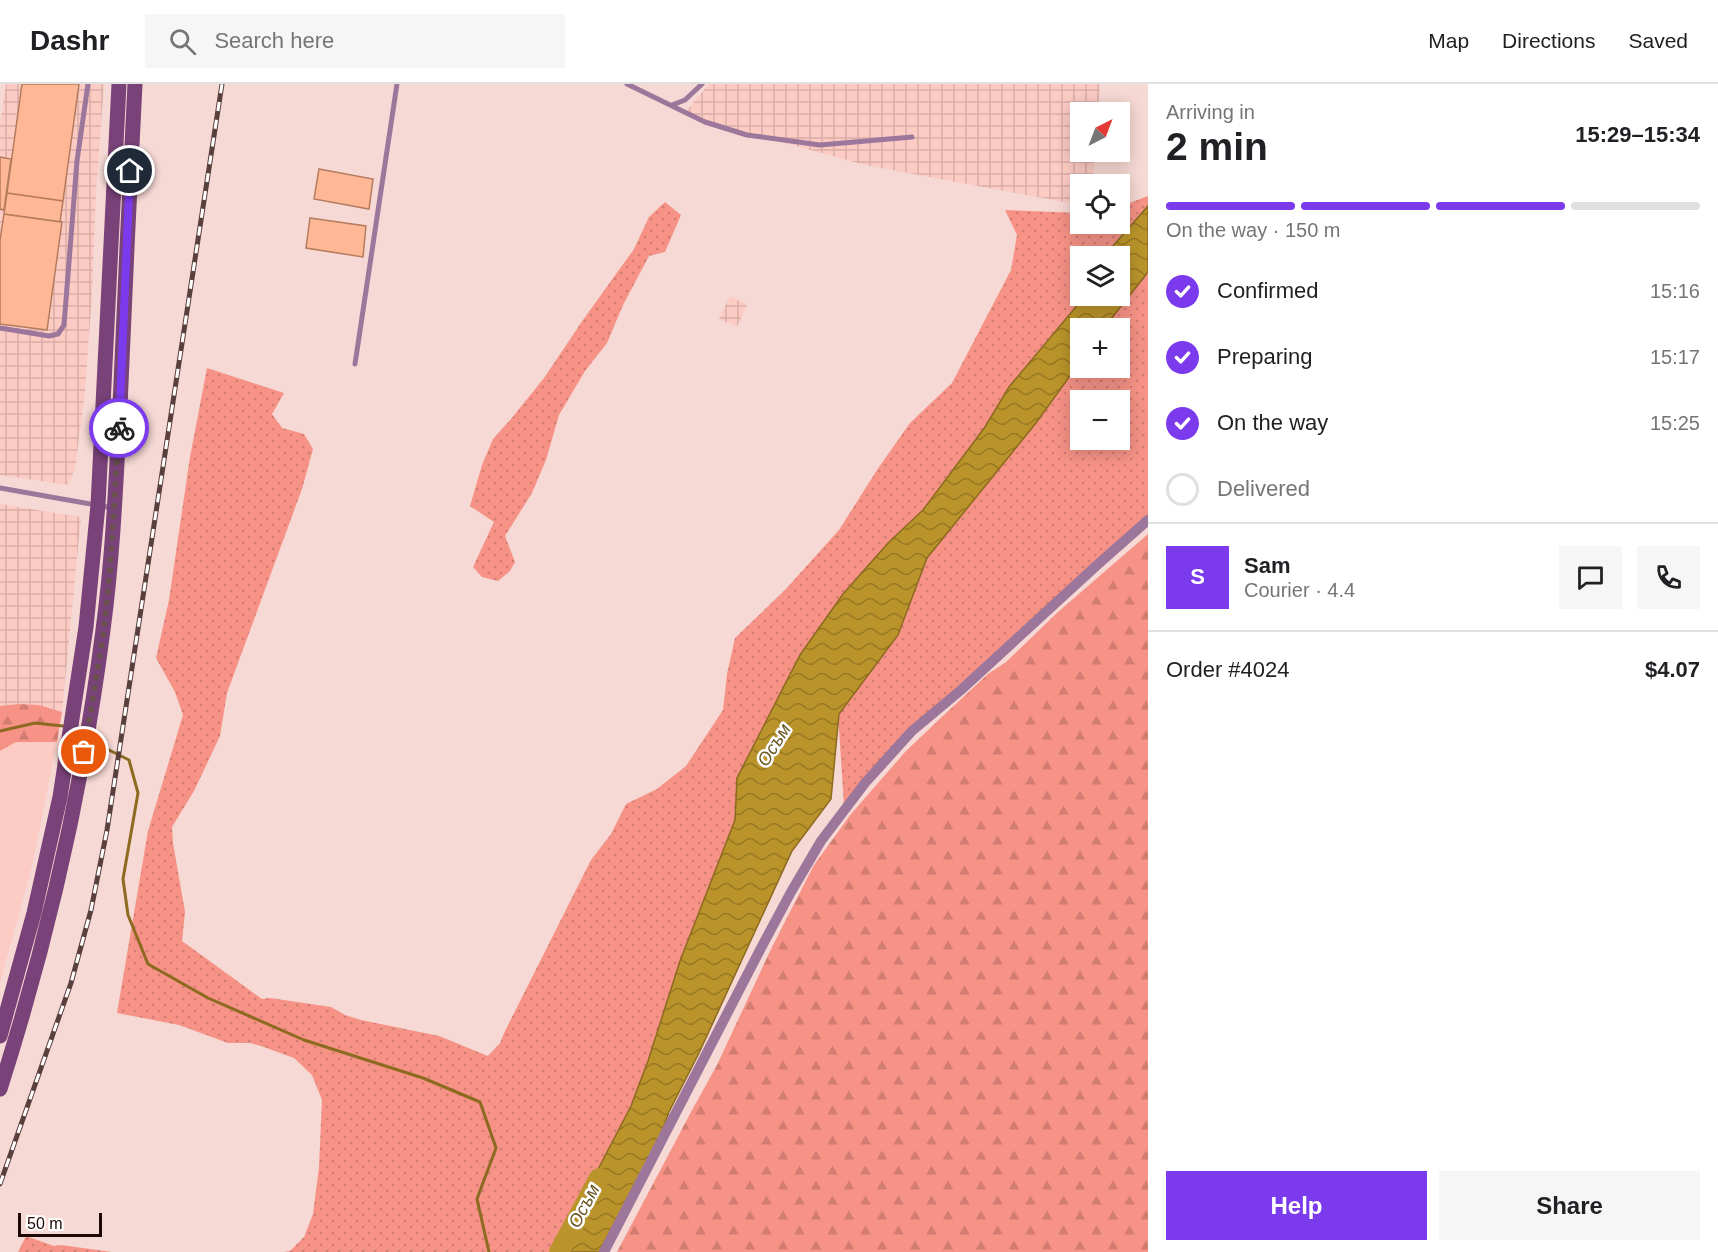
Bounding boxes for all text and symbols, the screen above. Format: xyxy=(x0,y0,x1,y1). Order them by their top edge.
search box xyxy=(145,14,565,68)
text: Dashr xyxy=(30,25,109,56)
icon: search xyxy=(166,25,199,58)
text: Search here xyxy=(214,28,334,53)
text: Map xyxy=(1428,29,1469,52)
text: Directions xyxy=(1502,29,1595,52)
text: Saved xyxy=(1628,29,1688,52)
text: Arriving in xyxy=(1166,101,1255,123)
north arrow xyxy=(1070,102,1130,162)
map controls xyxy=(1070,102,1130,450)
text: 15:29–15:34 xyxy=(1575,122,1700,147)
text: 2 min xyxy=(1166,125,1268,168)
pin xyxy=(104,145,155,196)
icon: home xyxy=(113,154,146,187)
button: locate xyxy=(1070,174,1130,234)
text: On the way · 150 m xyxy=(1166,219,1341,241)
button: layers xyxy=(1070,246,1130,306)
icon: check xyxy=(1166,275,1199,308)
text: Confirmed xyxy=(1217,278,1318,303)
text: 15:16 xyxy=(1650,280,1700,302)
button: + xyxy=(1070,318,1130,378)
icon: check xyxy=(1166,341,1199,374)
text: Preparing xyxy=(1217,344,1312,369)
text: 15:17 xyxy=(1650,346,1700,368)
button: − xyxy=(1070,390,1130,450)
courier xyxy=(89,398,149,458)
icon: check xyxy=(1166,407,1199,440)
text: On the way xyxy=(1217,410,1328,435)
icon: bike xyxy=(103,412,136,445)
text: 15:25 xyxy=(1650,412,1700,434)
text: Delivered xyxy=(1217,476,1310,501)
button: chat xyxy=(1559,546,1622,609)
button: phone xyxy=(1637,546,1700,609)
text: Sam xyxy=(1244,553,1290,578)
text: S xyxy=(1190,564,1205,589)
text: Courier · 4.4 xyxy=(1244,579,1355,601)
text: Order #4024 xyxy=(1166,657,1290,682)
text: $4.07 xyxy=(1645,657,1700,682)
water label: Осъм xyxy=(753,720,795,770)
pin xyxy=(58,726,109,777)
icon: bag xyxy=(67,735,100,768)
button: Help xyxy=(1166,1171,1427,1240)
button: Share xyxy=(1439,1171,1700,1240)
water label: Осъм xyxy=(564,1181,604,1231)
scale bar xyxy=(18,1210,102,1238)
text: 50 m xyxy=(27,1215,63,1232)

